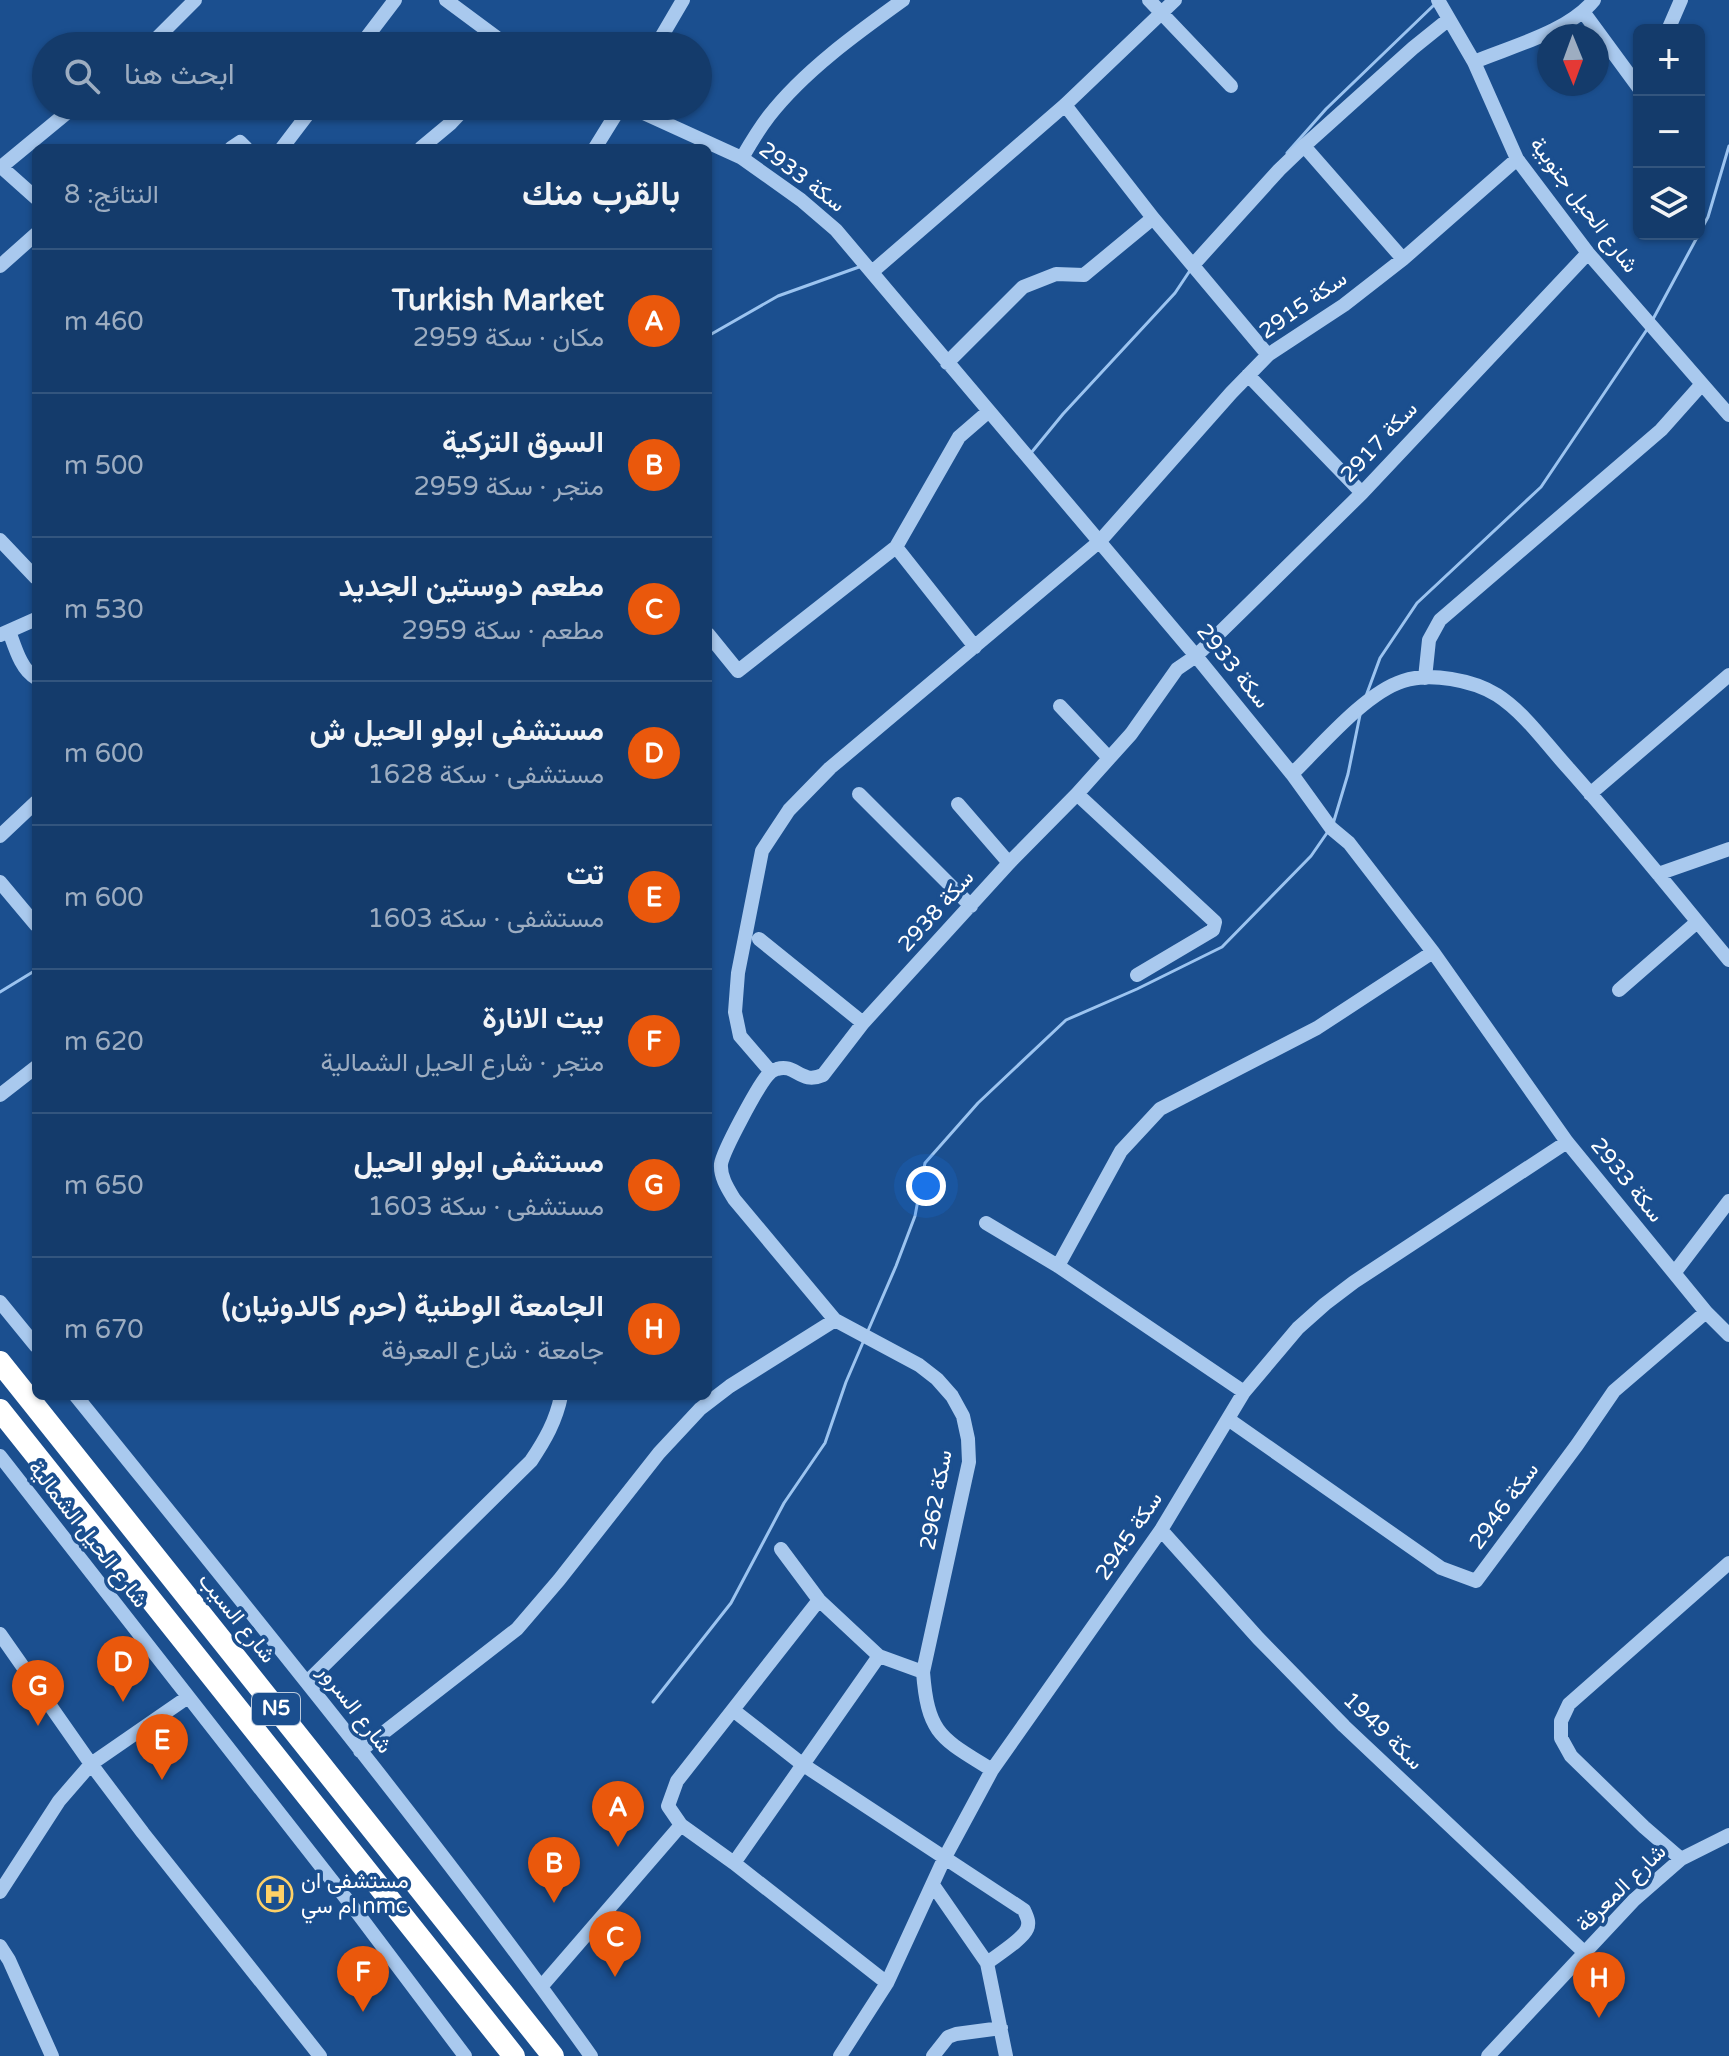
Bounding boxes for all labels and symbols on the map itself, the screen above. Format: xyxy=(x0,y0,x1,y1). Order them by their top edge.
north arrow xyxy=(1537,24,1609,96)
street label: شارع الحيل جنوبية xyxy=(1524,132,1644,279)
street label: سكة 2933 xyxy=(754,136,850,218)
street label: سكة 2915 xyxy=(1254,265,1352,345)
street label: سكة 2917 xyxy=(1335,396,1423,488)
street label: سكة 2933 xyxy=(1191,619,1275,713)
street label: سكة 2938 xyxy=(893,865,979,957)
street label: سكة 2933 xyxy=(1585,1133,1669,1227)
your location xyxy=(906,1166,946,1206)
street label: سكة 2962 xyxy=(914,1448,958,1552)
street label: شارع الحيل الشمالية xyxy=(22,1455,154,1613)
street label: سكة 2946 xyxy=(1464,1458,1544,1554)
street label: سكة 2945 xyxy=(1090,1487,1168,1585)
street label: شارع السيب xyxy=(192,1568,281,1669)
pin: D xyxy=(97,1636,149,1702)
street label: شارع السرور xyxy=(311,1659,398,1759)
pin: G xyxy=(12,1660,64,1726)
street label: سكة 1949 xyxy=(1338,1687,1428,1775)
road number: N5 xyxy=(252,1693,300,1725)
pin: E xyxy=(136,1714,188,1780)
pin: A xyxy=(592,1781,644,1847)
pin: B xyxy=(528,1837,580,1903)
street label: شارع المعرفة xyxy=(1571,1839,1672,1938)
place label: مستشفى ان ام سي nmc xyxy=(301,1868,409,1924)
hospital icon: مستشفى ان ام سي nmc xyxy=(256,1875,294,1913)
pin: C xyxy=(589,1911,641,1977)
pin: F xyxy=(337,1946,389,2012)
pin: H xyxy=(1573,1952,1625,2018)

